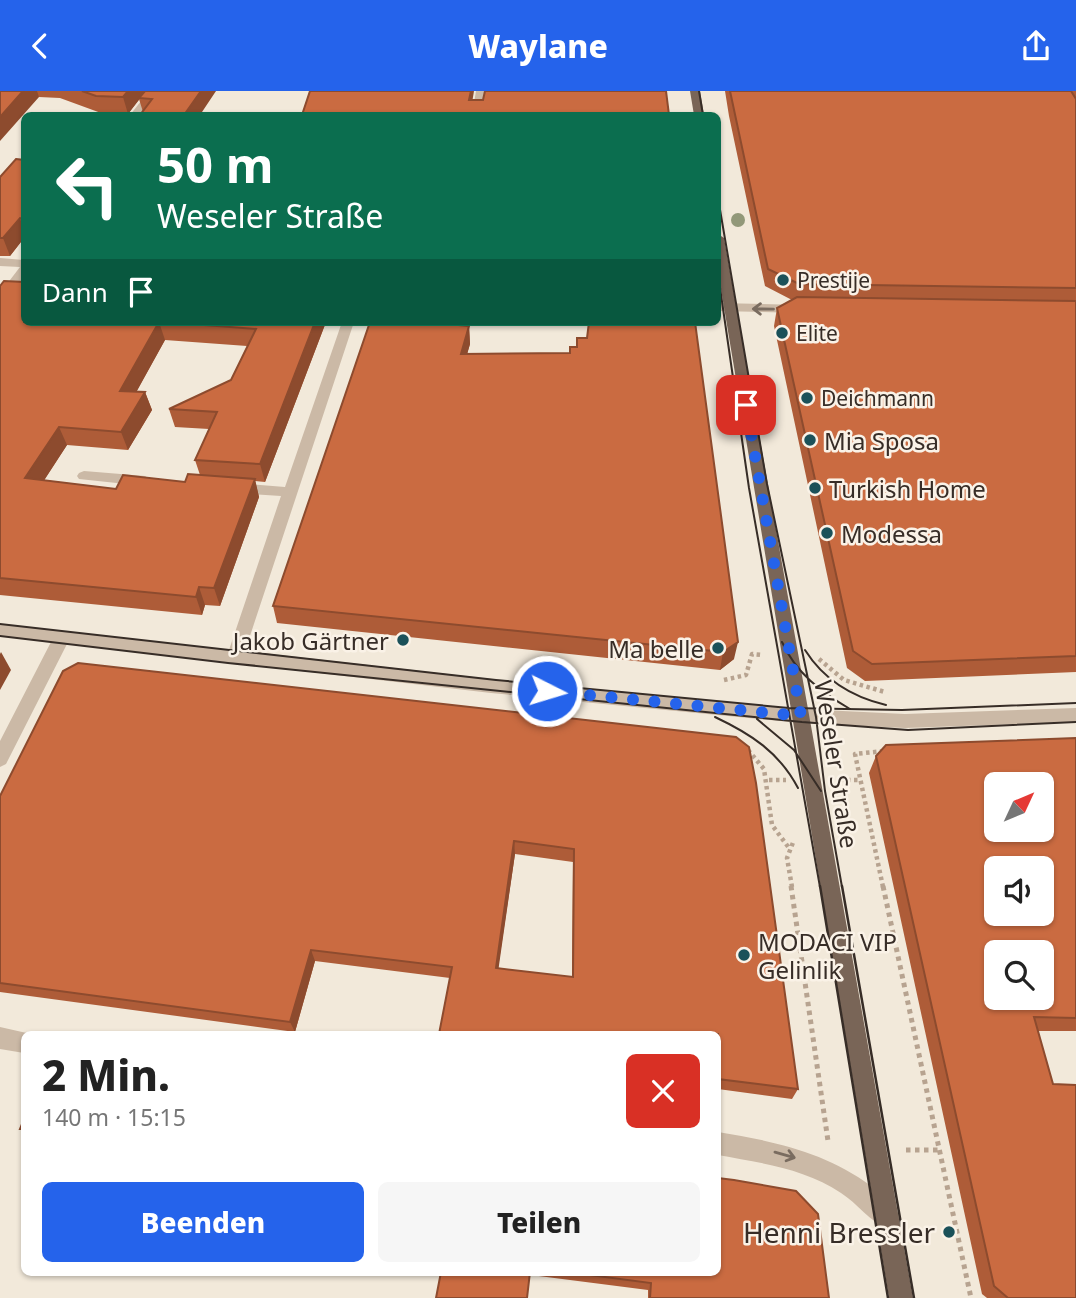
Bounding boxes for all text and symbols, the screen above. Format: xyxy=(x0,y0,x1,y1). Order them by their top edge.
text: Waylane xyxy=(468,24,608,67)
icon: back xyxy=(21,27,59,65)
icon: share xyxy=(1017,27,1055,65)
text: 50 m xyxy=(157,131,274,197)
icon: left xyxy=(42,140,133,231)
text: Weseler Straße xyxy=(157,194,383,237)
place label: Prestije xyxy=(797,266,870,294)
marker: Prestije xyxy=(775,272,791,288)
icon: arrive xyxy=(122,273,160,311)
text: Dann xyxy=(42,274,108,310)
one-way arrow xyxy=(752,302,775,316)
place label: Elite xyxy=(796,319,838,347)
marker: Elite xyxy=(774,325,790,341)
pin xyxy=(716,375,776,435)
place label: Deichmann xyxy=(821,384,934,412)
icon: arrive xyxy=(727,386,765,424)
marker: Deichmann xyxy=(799,390,815,406)
place label: Mia Sposa xyxy=(824,424,939,457)
marker: Mia Sposa xyxy=(802,432,818,448)
place label: Turkish Home xyxy=(829,472,986,505)
marker: Turkish Home xyxy=(807,480,823,496)
place label: Modessa xyxy=(841,517,942,550)
marker: Modessa xyxy=(819,525,835,541)
place label: Jakob Gärtner xyxy=(231,624,389,657)
marker: Jakob Gärtner xyxy=(395,632,411,648)
place label: Ma belle xyxy=(608,632,704,665)
marker: Ma belle xyxy=(710,640,726,656)
position arrow xyxy=(510,654,584,728)
street label: Weseler Straße xyxy=(807,678,867,850)
north arrow xyxy=(984,772,1054,842)
map controls xyxy=(984,772,1054,1010)
button: sound xyxy=(984,856,1054,926)
place label: MODACI VIP Gelinlik xyxy=(758,925,897,986)
button: search xyxy=(984,940,1054,1010)
marker: MODACI VIP Gelinlik xyxy=(736,947,752,963)
text: 2 Min. xyxy=(42,1046,170,1103)
button: close xyxy=(626,1054,700,1128)
text: 140 m · 15:15 xyxy=(42,1101,186,1133)
one-way arrow xyxy=(773,1150,795,1163)
button: Beenden xyxy=(42,1182,364,1262)
button: Teilen xyxy=(378,1182,700,1262)
place label: Henni Bressler xyxy=(743,1213,935,1251)
marker: Henni Bressler xyxy=(941,1224,957,1240)

